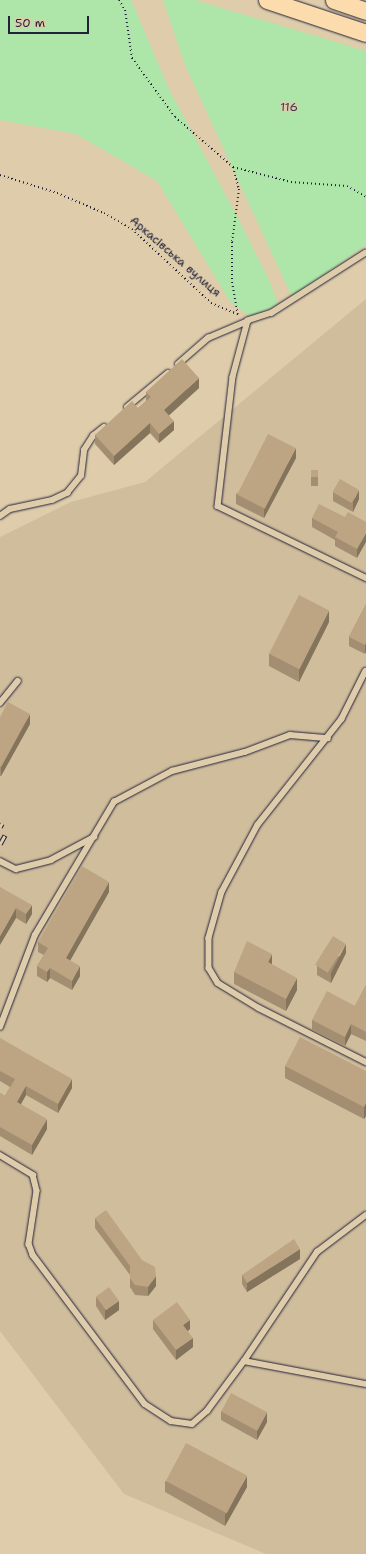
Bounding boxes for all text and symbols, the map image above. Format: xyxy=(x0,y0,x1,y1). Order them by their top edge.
scale bar xyxy=(10,8,91,34)
text: 50 m xyxy=(15,15,45,31)
park label: 116 xyxy=(280,101,298,115)
street label: Аркасівська вулиця xyxy=(127,214,223,300)

